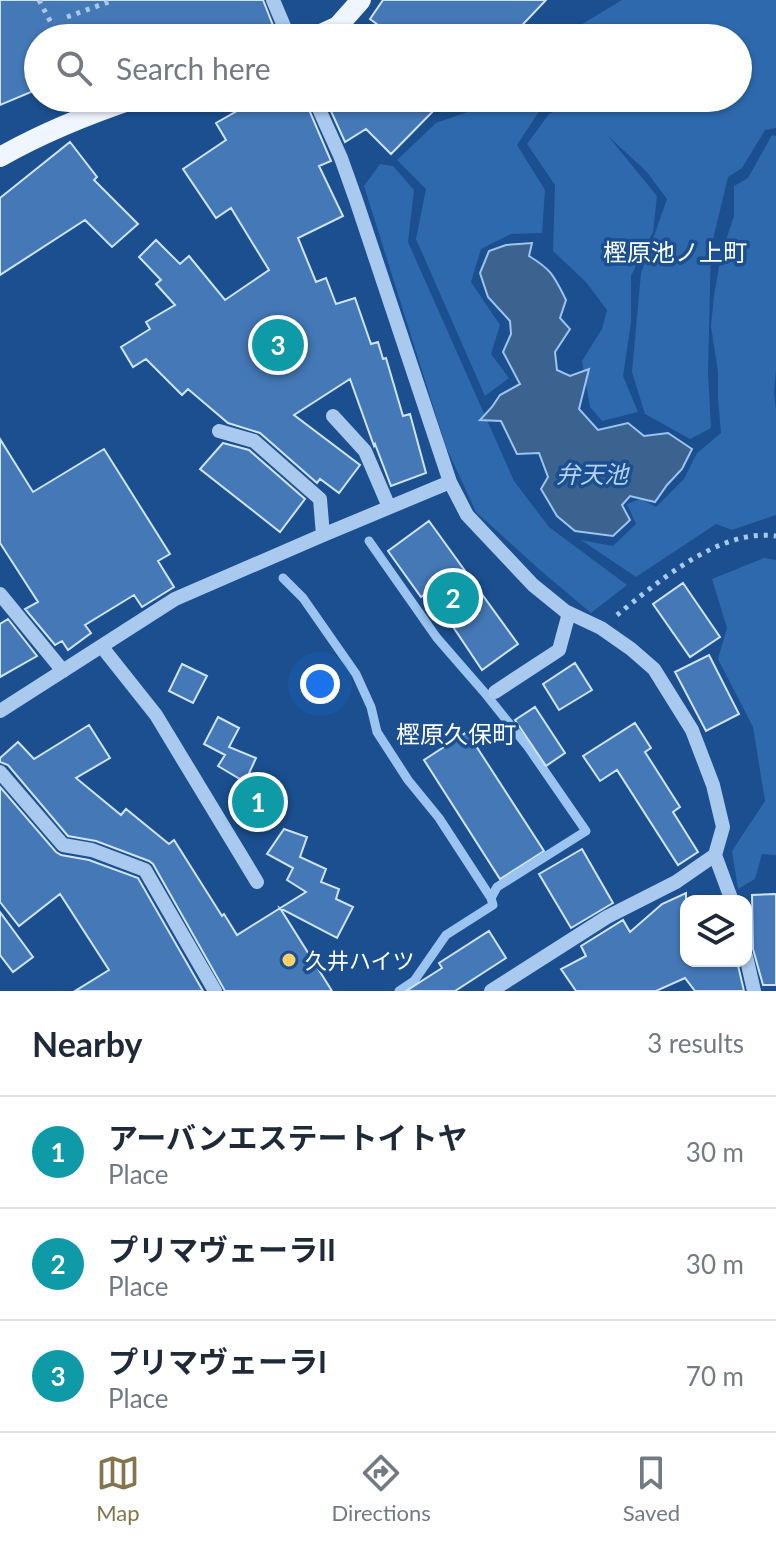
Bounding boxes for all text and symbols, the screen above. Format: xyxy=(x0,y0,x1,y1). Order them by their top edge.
search box xyxy=(24,24,752,112)
icon: search xyxy=(52,46,96,90)
text: Search here xyxy=(116,50,271,86)
district label: 樫原池ノ上町 xyxy=(603,237,747,266)
pin: 3 xyxy=(252,315,304,375)
water label: 弁天池 xyxy=(556,459,630,488)
pin: 2 xyxy=(427,568,479,628)
your location xyxy=(300,664,340,704)
district label: 樫原久保町 xyxy=(396,719,516,748)
pin: 1 xyxy=(232,772,284,832)
map controls xyxy=(680,895,752,967)
button: layers xyxy=(680,895,752,967)
place label: 久井ハイツ xyxy=(305,947,415,974)
marker: 久井ハイツ xyxy=(280,951,298,969)
text: Nearby xyxy=(32,1023,143,1064)
text: 3 results xyxy=(647,1027,744,1059)
text: アーバンエステートイトヤ xyxy=(108,1119,467,1155)
text: 1 xyxy=(50,1136,66,1168)
text: 30 m xyxy=(686,1136,744,1168)
text: Place xyxy=(108,1158,169,1190)
text: プリマヴェーラII xyxy=(108,1231,336,1267)
text: 2 xyxy=(50,1248,66,1280)
text: 30 m xyxy=(686,1248,744,1280)
text: Place xyxy=(108,1270,169,1302)
text: プリマヴェーラI xyxy=(108,1343,327,1379)
text: 3 xyxy=(50,1360,66,1392)
text: 70 m xyxy=(686,1360,744,1392)
text: Place xyxy=(108,1382,169,1414)
tab: Map xyxy=(96,1451,140,1526)
tab: Directions xyxy=(332,1451,431,1526)
tab: Saved xyxy=(623,1451,680,1526)

